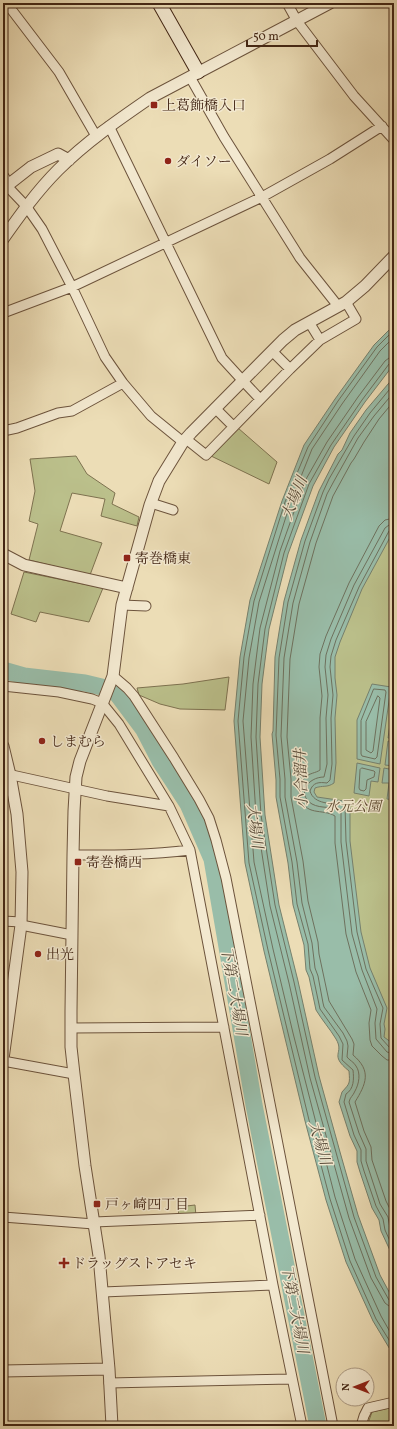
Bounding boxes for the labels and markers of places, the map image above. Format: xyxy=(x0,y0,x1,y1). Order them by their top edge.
place label: 上葛飾橋入口 xyxy=(162,97,246,116)
marker: 上葛飾橋入口 xyxy=(149,100,159,110)
place label: ダイソー xyxy=(176,153,232,172)
marker: ダイソー xyxy=(163,156,173,166)
place label: 寄巻橋東 xyxy=(135,550,191,569)
marker: 寄巻橋東 xyxy=(122,553,132,563)
place label: しまむら xyxy=(50,733,106,752)
marker: しまむら xyxy=(37,736,47,746)
place label: 寄巻橋西 xyxy=(86,854,142,873)
marker: 寄巻橋西 xyxy=(73,857,83,867)
place label: 出光 xyxy=(46,946,74,965)
marker: 出光 xyxy=(33,949,43,959)
place label: 戸ヶ崎四丁目 xyxy=(105,1196,189,1215)
marker: 戸ヶ崎四丁目 xyxy=(92,1199,102,1209)
place label: ドラッグストアセキ xyxy=(72,1255,197,1274)
marker: ドラッグストアセキ xyxy=(59,1258,69,1268)

